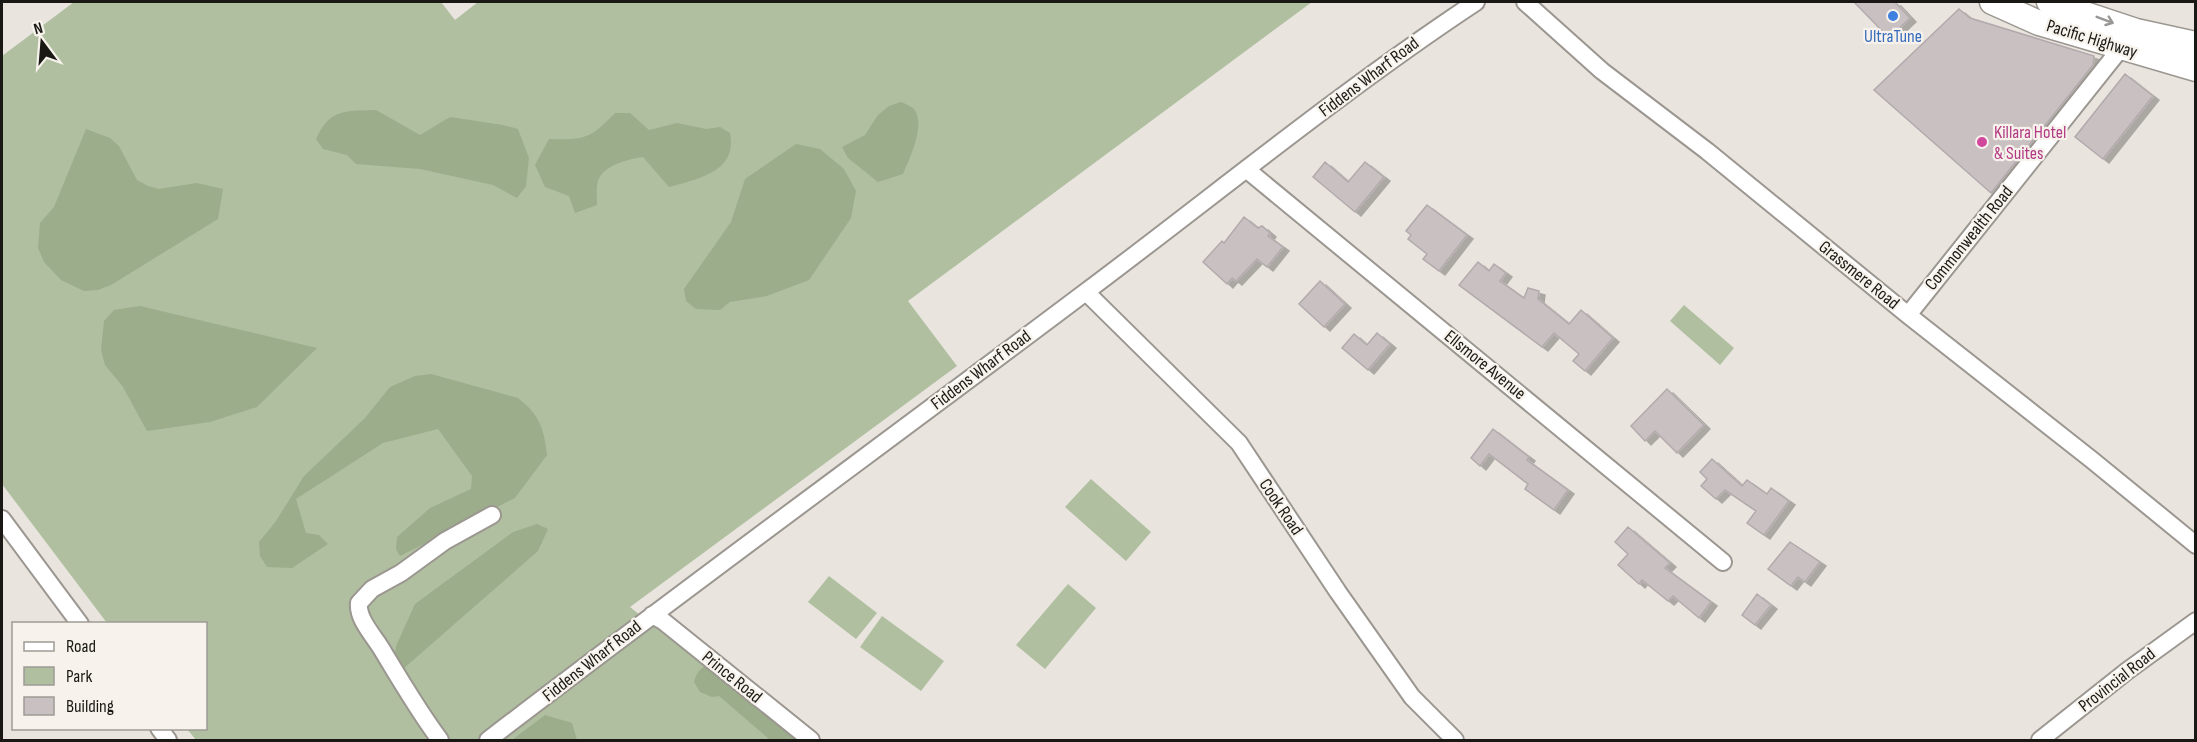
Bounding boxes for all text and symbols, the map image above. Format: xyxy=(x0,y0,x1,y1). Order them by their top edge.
marker: UltraTune xyxy=(1886,9,1900,23)
north arrow xyxy=(12,12,72,72)
street label: Pacific Highway xyxy=(2044,15,2140,63)
one-way arrow xyxy=(2095,15,2113,26)
text: N xyxy=(32,19,45,39)
place label: UltraTune xyxy=(1864,26,1922,47)
street label: Fiddens Wharf Road xyxy=(1315,33,1423,121)
place label: Killara Hotel & Suites xyxy=(1994,122,2066,164)
marker: Killara Hotel & Suites xyxy=(1975,135,1989,149)
street label: Commonwealth Road xyxy=(1921,182,2017,294)
street label: Grassmere Road xyxy=(1815,236,1903,314)
street label: Fiddens Wharf Road xyxy=(927,326,1035,414)
street label: Ellsmore Avenue xyxy=(1440,326,1530,404)
street label: Cook Road xyxy=(1255,475,1307,539)
street label: Fiddens Wharf Road xyxy=(538,616,646,706)
legend xyxy=(12,622,207,730)
text: Road xyxy=(66,636,96,657)
street label: Provincial Road xyxy=(2074,644,2160,716)
street label: Prince Road xyxy=(698,646,766,708)
text: Park xyxy=(66,666,92,687)
text: Building xyxy=(66,696,114,717)

